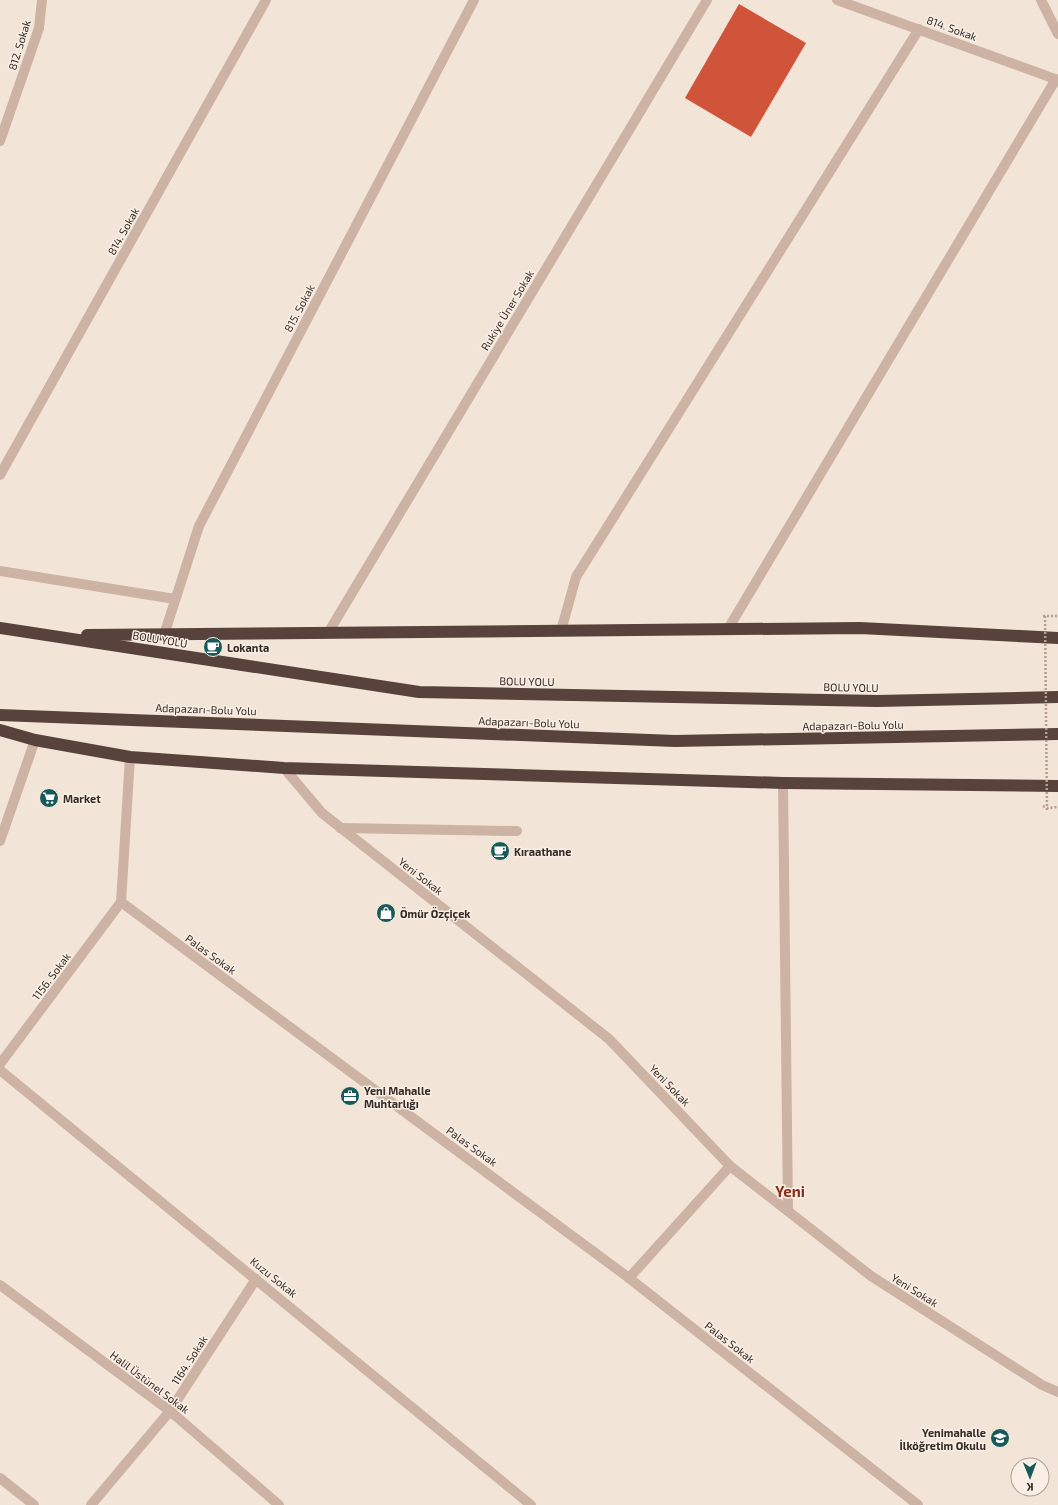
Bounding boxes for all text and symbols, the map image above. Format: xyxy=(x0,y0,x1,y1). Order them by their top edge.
street label: 814. Sokak xyxy=(925,13,979,43)
street label: 812. Sokak xyxy=(5,18,33,72)
street label: 814. Sokak xyxy=(105,205,142,257)
street label: Rukiye Üner Sokak xyxy=(477,267,536,353)
street label: 815. Sokak xyxy=(281,282,317,334)
street label: BOLU YOLU xyxy=(132,628,188,650)
cafe icon: Lokanta xyxy=(202,636,224,658)
place label: Lokanta xyxy=(227,641,269,654)
street label: BOLU YOLU xyxy=(499,674,555,688)
street label: BOLU YOLU xyxy=(823,680,879,694)
street label: Adapazarı-Bolu Yolu xyxy=(155,701,257,717)
street label: Adapazarı-Bolu Yolu xyxy=(478,714,580,730)
street label: Adapazarı-Bolu Yolu xyxy=(802,718,904,732)
supermarket icon: Market xyxy=(38,787,60,809)
place label: Market xyxy=(63,792,101,805)
cafe icon: Kıraathane xyxy=(489,840,511,862)
place label: Kıraathane xyxy=(514,845,571,858)
street label: Yeni Sokak xyxy=(396,855,446,898)
shop icon: Ömür Özçiçek xyxy=(375,902,397,924)
place label: Ömür Özçiçek xyxy=(400,906,471,921)
street label: Palas Sokak xyxy=(183,931,239,977)
street label: 1156. Sokak xyxy=(29,950,73,1002)
street label: Yeni Sokak xyxy=(647,1062,693,1109)
place label: Yeni Mahalle Muhtarlığı xyxy=(364,1084,431,1110)
office icon: Yeni Mahalle Muhtarlığı xyxy=(339,1085,361,1107)
street label: Palas Sokak xyxy=(444,1123,500,1169)
district label: Yeni xyxy=(775,1182,805,1200)
street label: Kuzu Sokak xyxy=(248,1254,300,1300)
street label: Yeni Sokak xyxy=(889,1271,941,1310)
street label: Palas Sokak xyxy=(703,1319,758,1366)
street label: 1164. Sokak xyxy=(168,1332,210,1387)
street label: Halil Üstünel Sokak xyxy=(108,1347,193,1416)
place label: Yenimahalle İlköğretim Okulu xyxy=(900,1426,986,1452)
school or university icon: Yenimahalle İlköğretim Okulu xyxy=(989,1427,1011,1449)
north arrow xyxy=(1010,1457,1050,1497)
text: K xyxy=(1027,1481,1034,1494)

